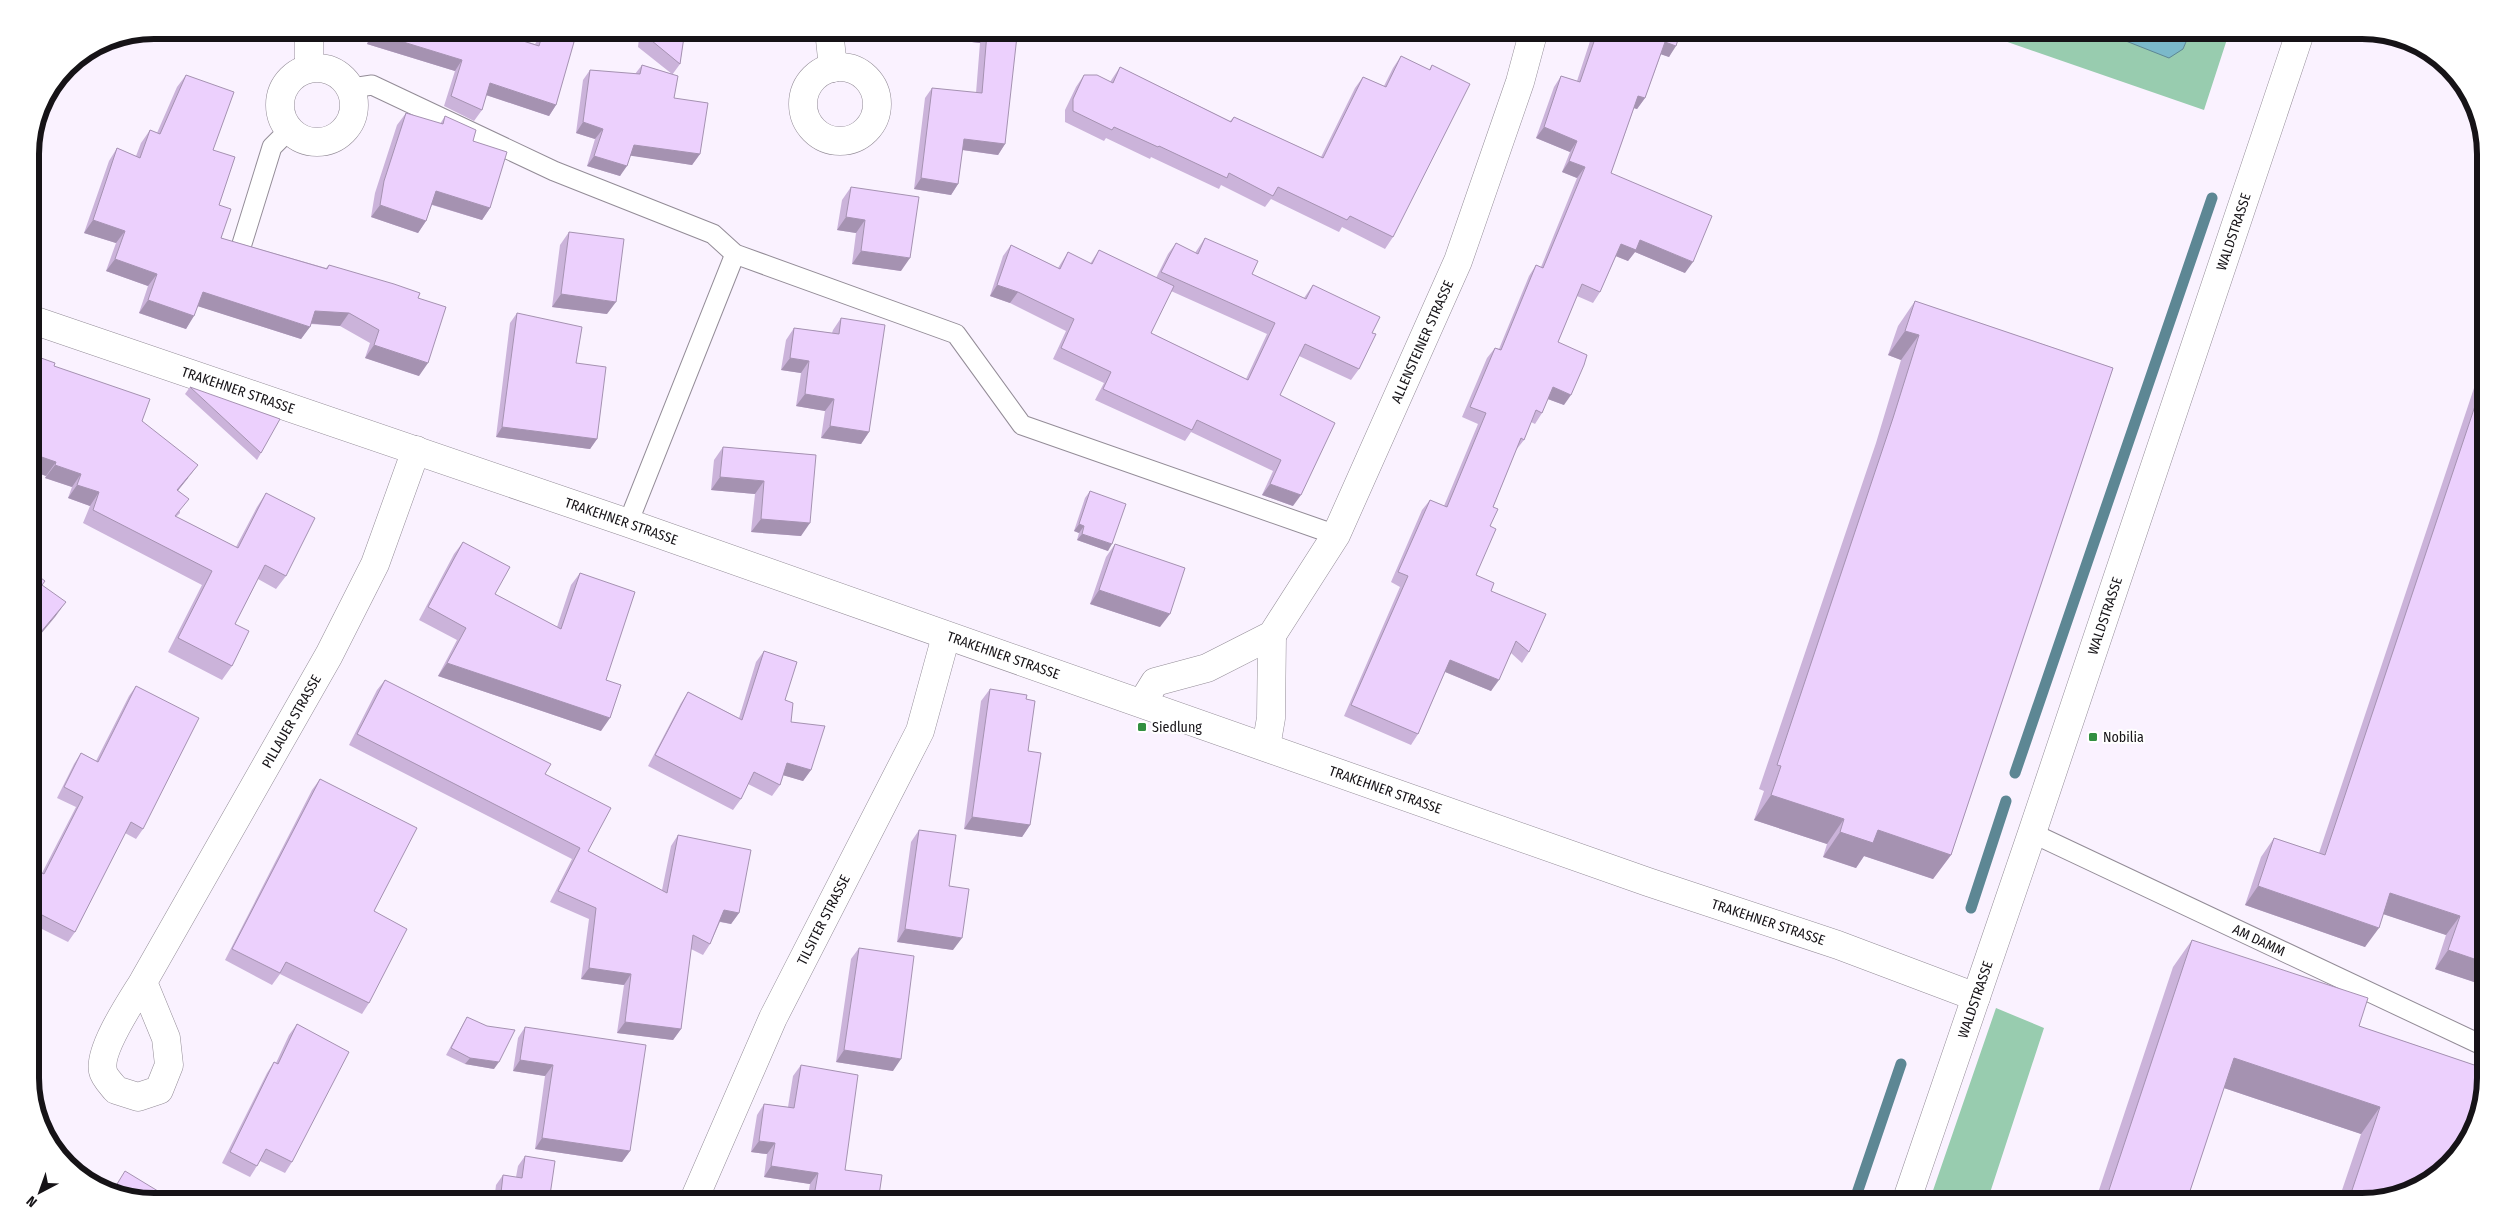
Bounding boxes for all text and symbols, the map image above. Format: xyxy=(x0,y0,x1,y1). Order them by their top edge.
street label: WALDSTRASSE xyxy=(2213,190,2254,273)
street label: ALLENSTEINER STRASSE xyxy=(1387,277,1457,406)
street label: TRAKEHNER STRASSE xyxy=(179,363,297,417)
street label: TRAKEHNER STRASSE xyxy=(563,494,681,549)
street label: WALDSTRASSE xyxy=(2084,574,2126,657)
street label: TRAKEHNER STRASSE xyxy=(945,628,1063,683)
street label: PILLAUER STRASSE xyxy=(258,671,325,771)
place label: Siedlung xyxy=(1152,719,1202,736)
marker: Siedlung xyxy=(1136,721,1148,733)
place label: Nobilia xyxy=(2103,729,2144,746)
marker: Nobilia xyxy=(2087,731,2099,743)
street label: TRAKEHNER STRASSE xyxy=(1327,762,1445,817)
street label: TILSITER STRASSE xyxy=(793,871,854,968)
street label: TRAKEHNER STRASSE xyxy=(1709,895,1828,949)
street label: AM DAMM xyxy=(2230,920,2288,960)
street label: WALDSTRASSE xyxy=(1954,958,1996,1040)
north arrow xyxy=(15,1167,65,1217)
text: N xyxy=(23,1192,41,1211)

